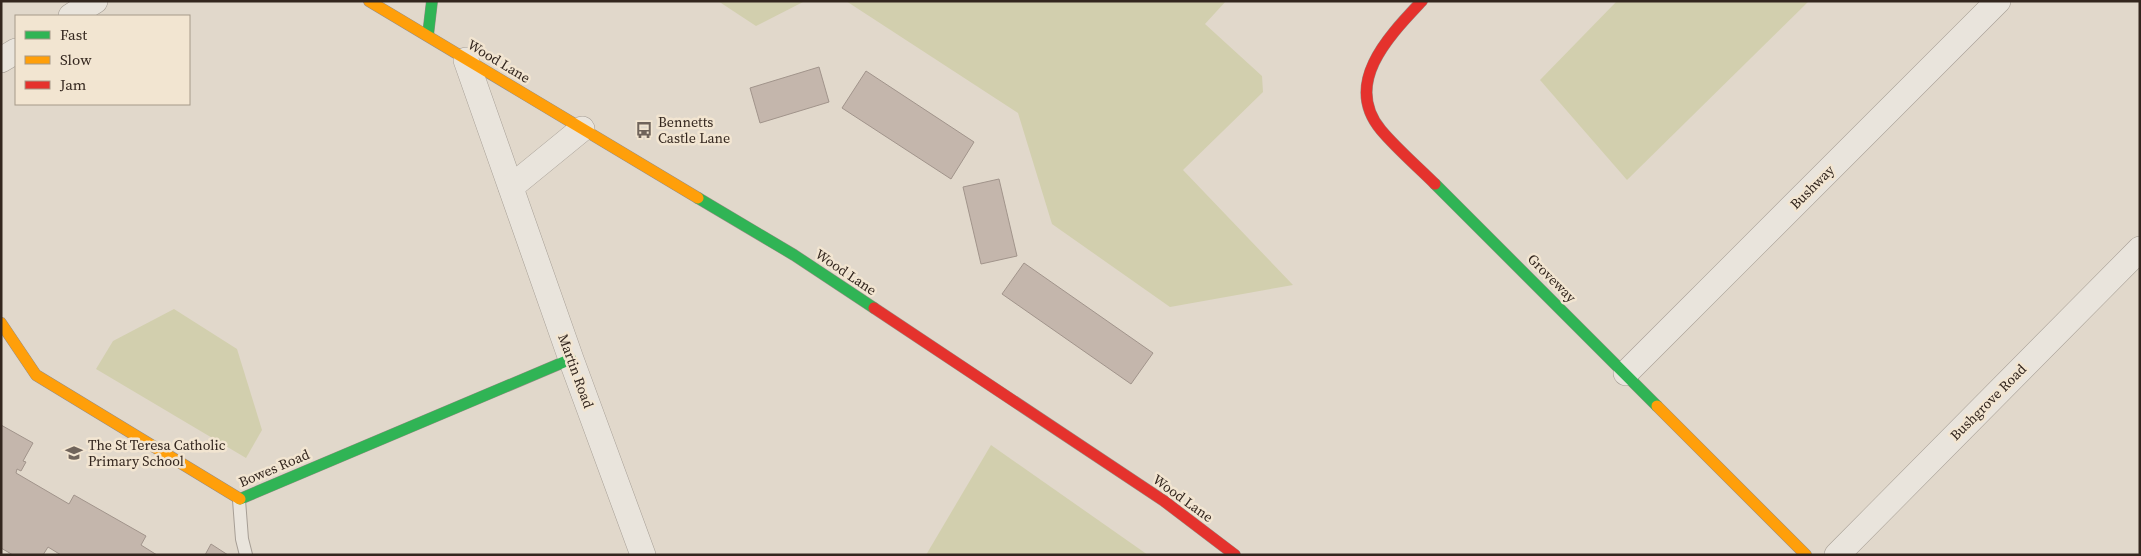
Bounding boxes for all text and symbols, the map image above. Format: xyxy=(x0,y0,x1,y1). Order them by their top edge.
legend xyxy=(15,15,190,105)
text: Fast xyxy=(60,24,87,45)
street label: Wood Lane xyxy=(464,34,534,88)
text: Slow xyxy=(60,49,92,70)
text: Jam xyxy=(59,74,87,95)
place label: Bennetts Castle Lane xyxy=(658,112,730,148)
bus stop icon: Bennetts Castle Lane xyxy=(634,120,654,140)
street label: Bushway xyxy=(1785,160,1839,214)
street label: Wood Lane xyxy=(811,244,881,300)
street label: Groveway xyxy=(1523,249,1581,307)
street label: Martin Road xyxy=(553,331,599,411)
street label: Bushgrove Road xyxy=(1945,359,2031,445)
place label: The St Teresa Catholic Primary School xyxy=(88,435,226,471)
school or university icon: The St Teresa Catholic Primary School xyxy=(64,443,84,463)
street label: Bowes Road xyxy=(236,444,313,492)
street label: Wood Lane xyxy=(1149,469,1217,527)

